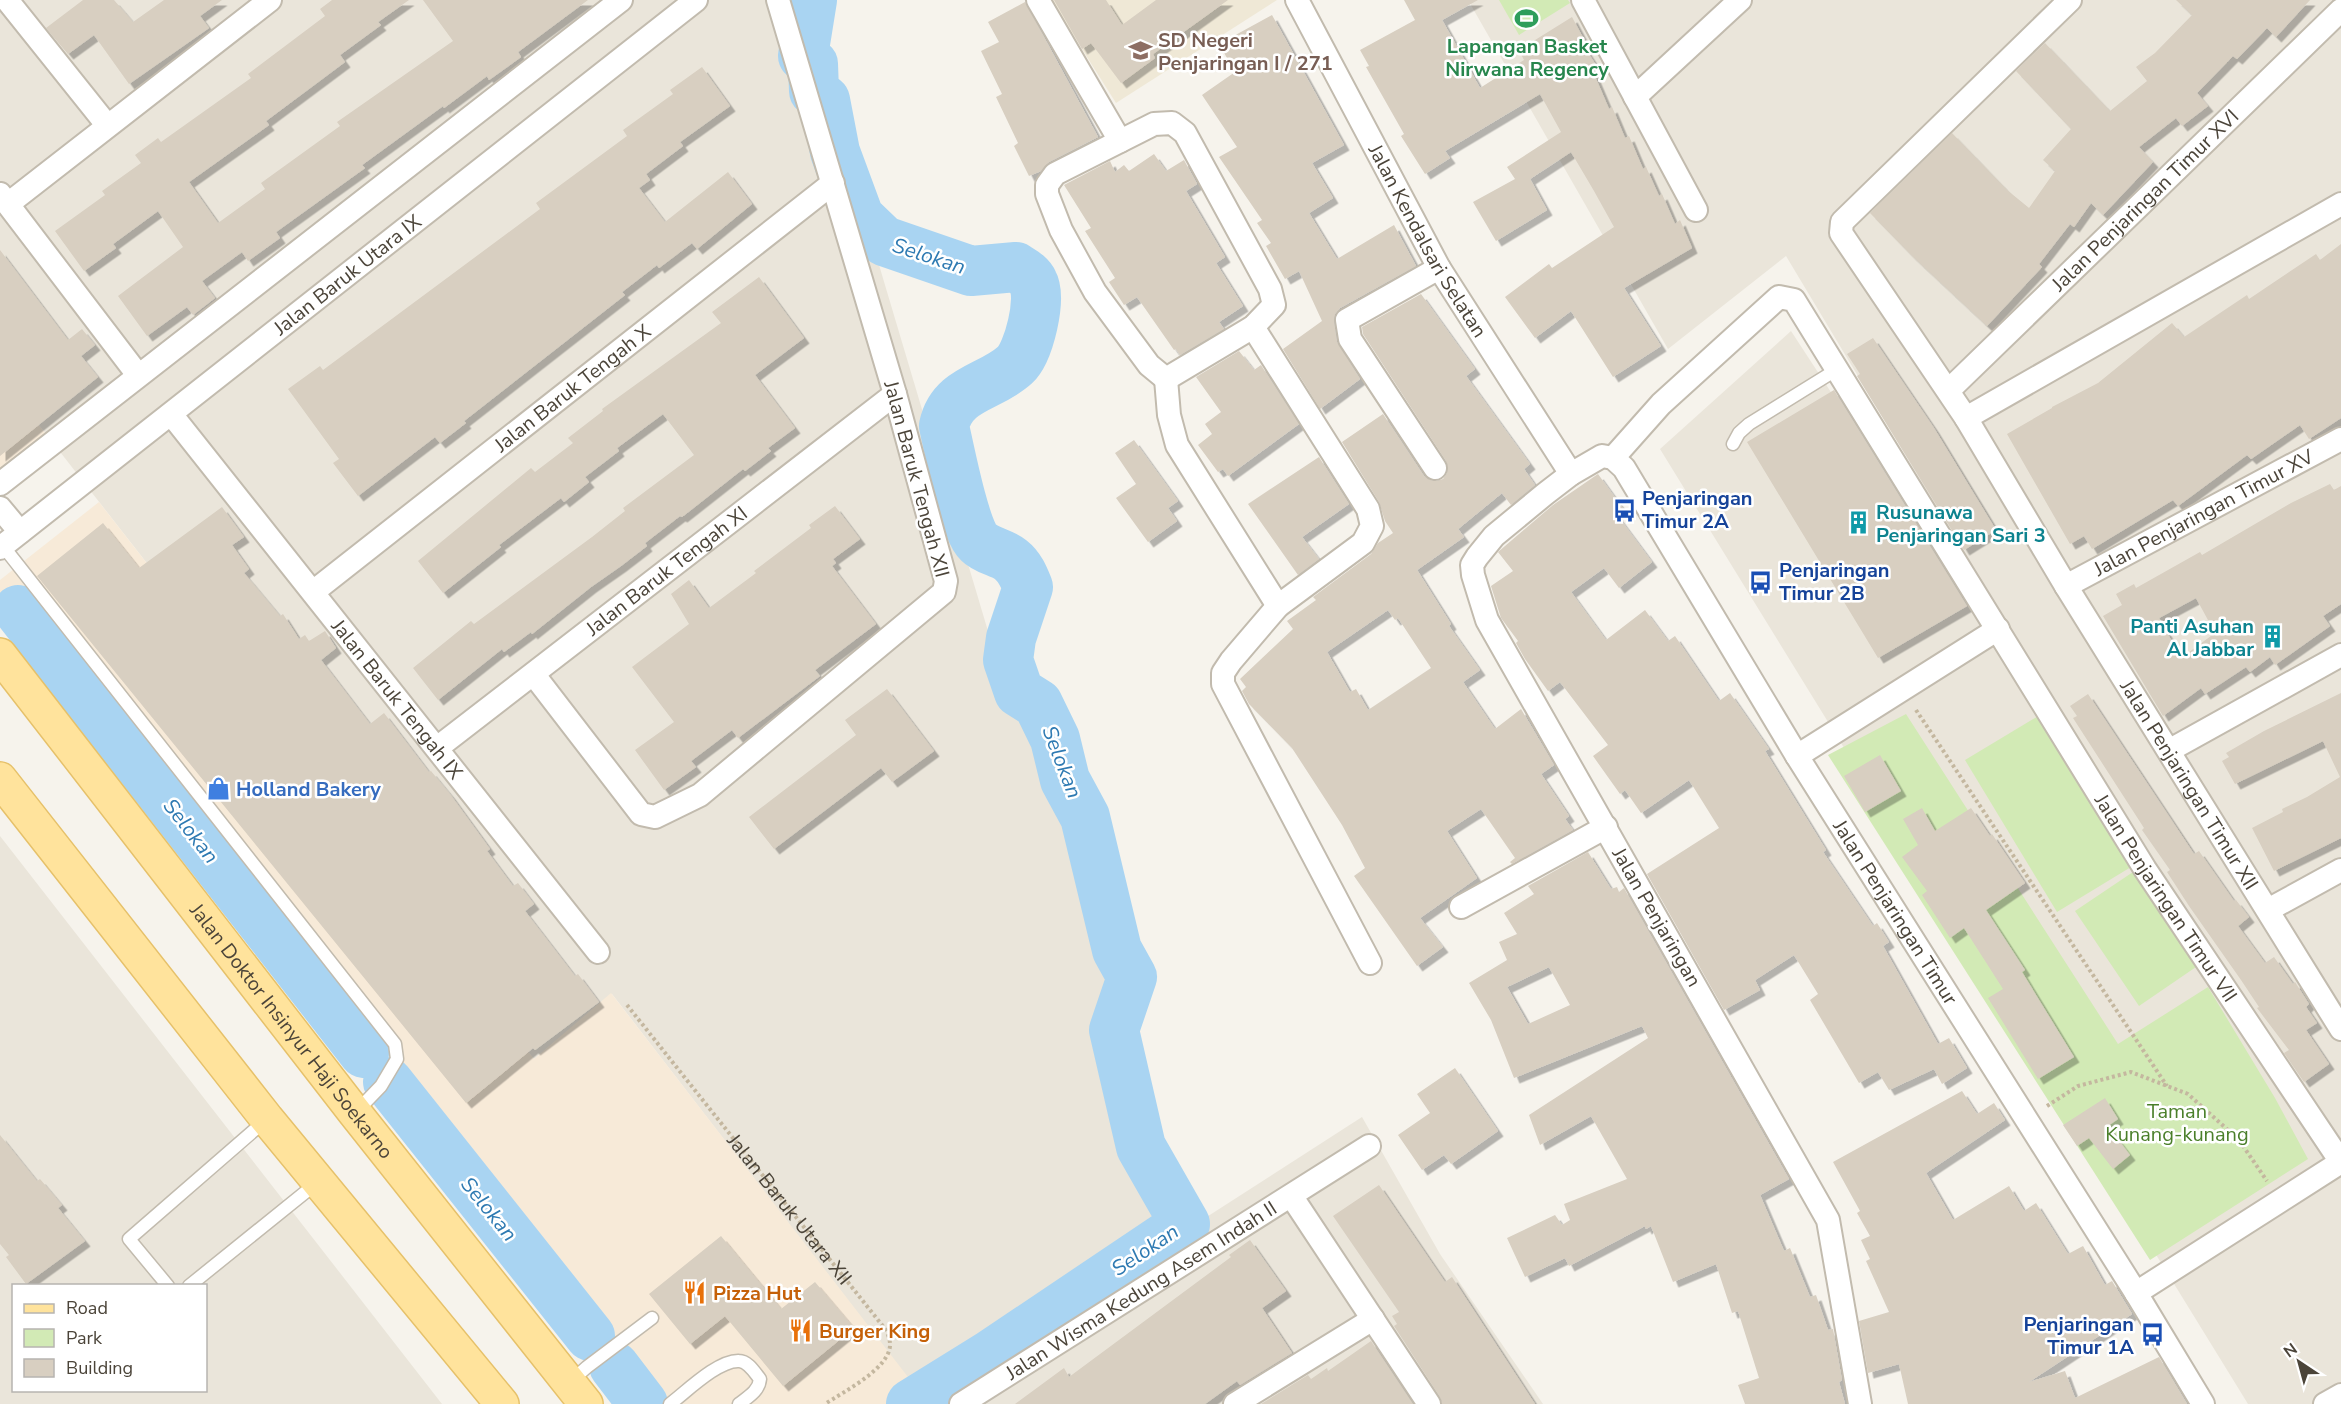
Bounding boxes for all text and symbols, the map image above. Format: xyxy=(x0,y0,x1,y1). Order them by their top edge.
sports icon: Lapangan Basket Nirwana Regency xyxy=(1514,6,1540,32)
place label: SD Negeri Penjaringan I / 271 xyxy=(1158,27,1333,77)
place label: Lapangan Basket Nirwana Regency xyxy=(1445,33,1609,83)
school or university icon: SD Negeri Penjaringan I / 271 xyxy=(1127,38,1153,64)
street label: Jalan Penjaringan Timur XVI xyxy=(2045,103,2245,298)
street label: Jalan Kendalsari Selatan xyxy=(1361,139,1493,343)
street label: Jalan Baruk Utara IX xyxy=(267,208,427,342)
water label: Selokan xyxy=(889,231,969,281)
street label: Jalan Baruk Tengah X xyxy=(488,318,657,459)
street label: Jalan Baruk Tengah XII xyxy=(877,377,956,580)
street label: Jalan Penjaringan Timur XV xyxy=(2088,443,2319,583)
place label: Penjaringan Timur 2A xyxy=(1642,485,1753,535)
bus stop icon: Penjaringan Timur 2A xyxy=(1611,497,1637,523)
place label: Rusunawa Penjaringan Sari 3 xyxy=(1876,499,2046,549)
street label: Jalan Baruk Tengah XI xyxy=(580,500,753,643)
building icon: Rusunawa Penjaringan Sari 3 xyxy=(1845,510,1871,536)
place label: Penjaringan Timur 2B xyxy=(1779,557,1890,607)
bus stop icon: Penjaringan Timur 2B xyxy=(1748,569,1774,595)
street label: Jalan Baruk Tengah IX xyxy=(324,613,469,785)
place label: Panti Asuhan Al Jabbar xyxy=(2130,613,2254,663)
building icon: Panti Asuhan Al Jabbar xyxy=(2259,624,2285,650)
street label: Jalan Penjaringan Timur XII xyxy=(2113,674,2264,895)
water label: Selokan xyxy=(1035,722,1089,802)
shop icon: Holland Bakery xyxy=(205,776,231,802)
place label: Holland Bakery xyxy=(236,776,381,803)
street label: Jalan Penjaringan Timur VII xyxy=(2087,788,2243,1007)
water label: Selokan xyxy=(157,793,225,869)
street label: Jalan Penjaringan Timur xyxy=(1826,814,1964,1010)
street label: Jalan Penjaringan xyxy=(1605,842,1707,992)
street label: Jalan Doktor Insinyur Haji Soekarno xyxy=(183,897,399,1165)
park label: Taman Kunang-kunang xyxy=(2105,1098,2249,1148)
street label: Jalan Baruk Utara XII xyxy=(720,1127,858,1291)
water label: Selokan xyxy=(454,1171,524,1247)
street label: Jalan Wisma Kedung Asem Indah II xyxy=(1000,1195,1282,1387)
water label: Selokan xyxy=(1106,1217,1184,1283)
restaurant icon: Pizza Hut xyxy=(682,1280,708,1306)
place label: Pizza Hut xyxy=(713,1280,801,1307)
legend xyxy=(12,1284,207,1392)
text: Road xyxy=(66,1296,108,1320)
place label: Penjaringan Timur 1A xyxy=(2023,1311,2134,1361)
restaurant icon: Burger King xyxy=(788,1318,814,1344)
place label: Burger King xyxy=(819,1318,930,1345)
bus stop icon: Penjaringan Timur 1A xyxy=(2139,1322,2165,1348)
text: Park xyxy=(66,1326,103,1350)
north arrow xyxy=(2269,1332,2329,1392)
text: N xyxy=(2279,1338,2302,1363)
text: Building xyxy=(66,1356,133,1380)

